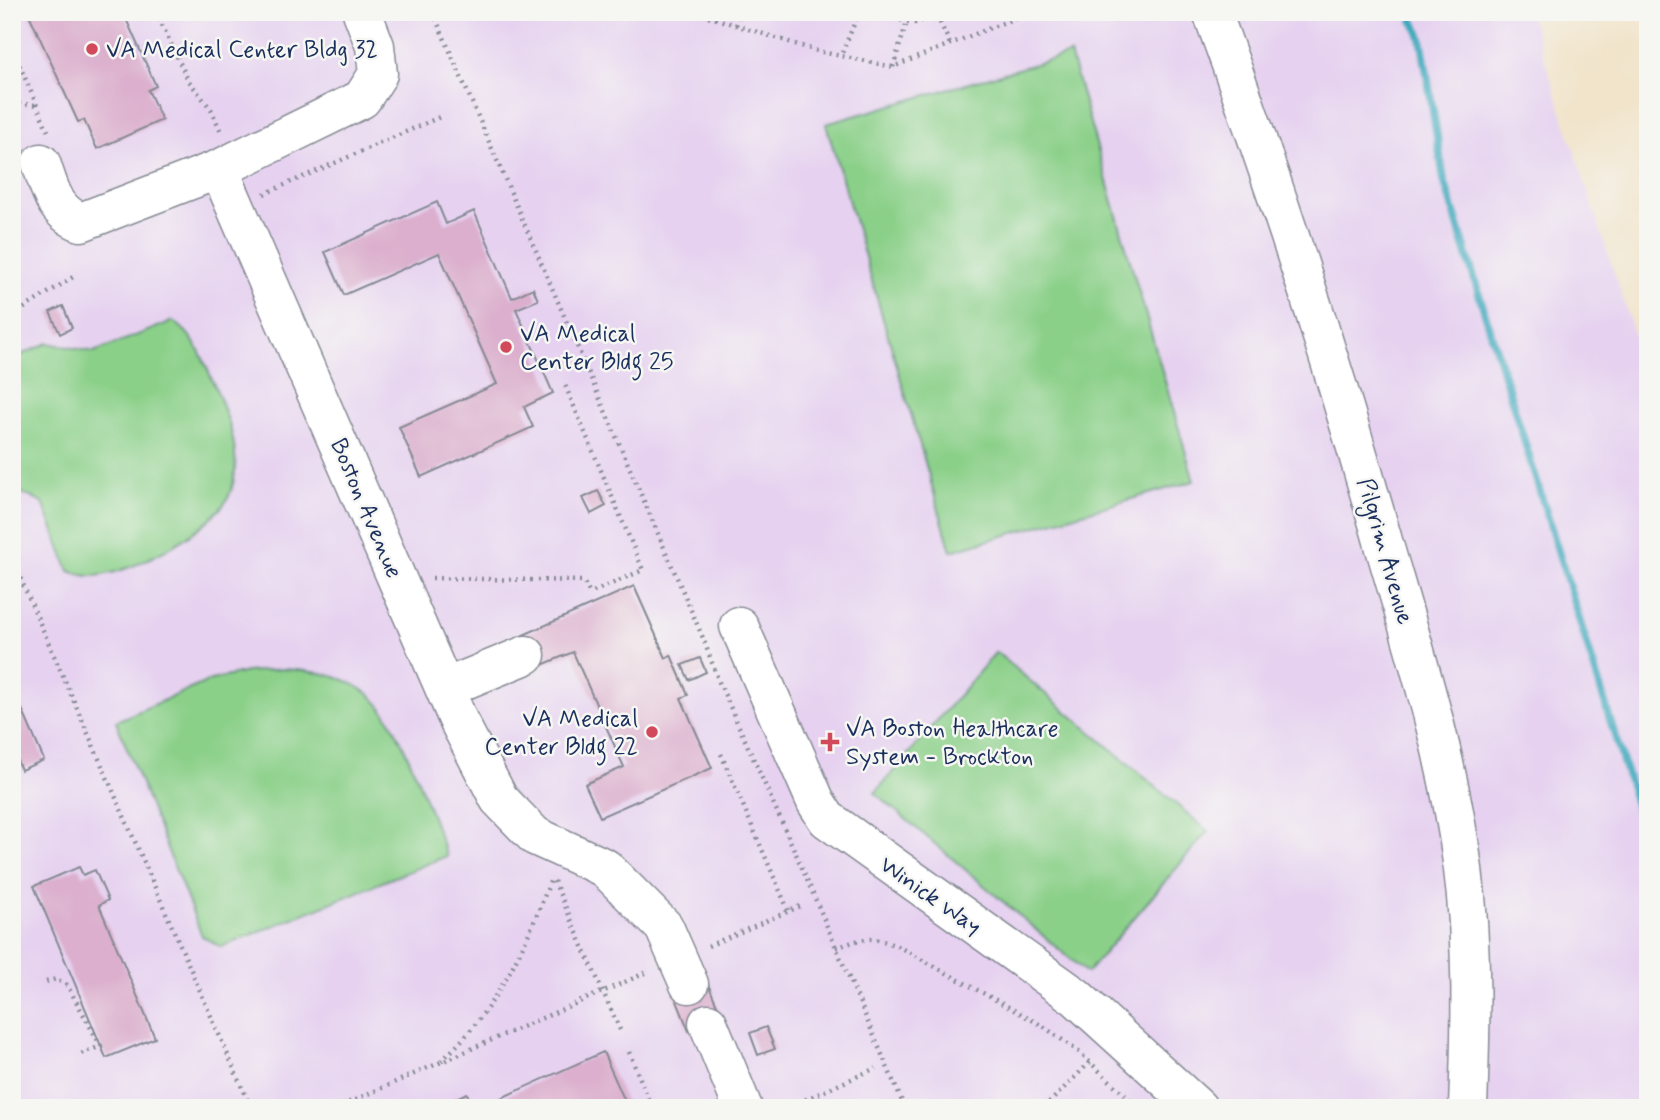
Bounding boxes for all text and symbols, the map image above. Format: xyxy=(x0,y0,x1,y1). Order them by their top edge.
place label: VA Medical Center Bldg 32 xyxy=(106,35,378,66)
marker: VA Medical Center Bldg 32 xyxy=(84,41,100,57)
place label: VA Medical Center Bldg 25 xyxy=(520,319,674,381)
marker: VA Medical Center Bldg 25 xyxy=(498,339,514,355)
street label: Boston Avenue xyxy=(322,434,409,583)
street label: Pilgrim Avenue xyxy=(1347,475,1420,629)
place label: VA Medical Center Bldg 22 xyxy=(485,704,638,766)
place label: VA Boston Healthcare System - Brockton xyxy=(846,714,1059,773)
marker: VA Medical Center Bldg 22 xyxy=(644,724,660,740)
marker: VA Boston Healthcare System - Brockton xyxy=(820,732,840,752)
street label: Winick Way xyxy=(873,850,987,943)

